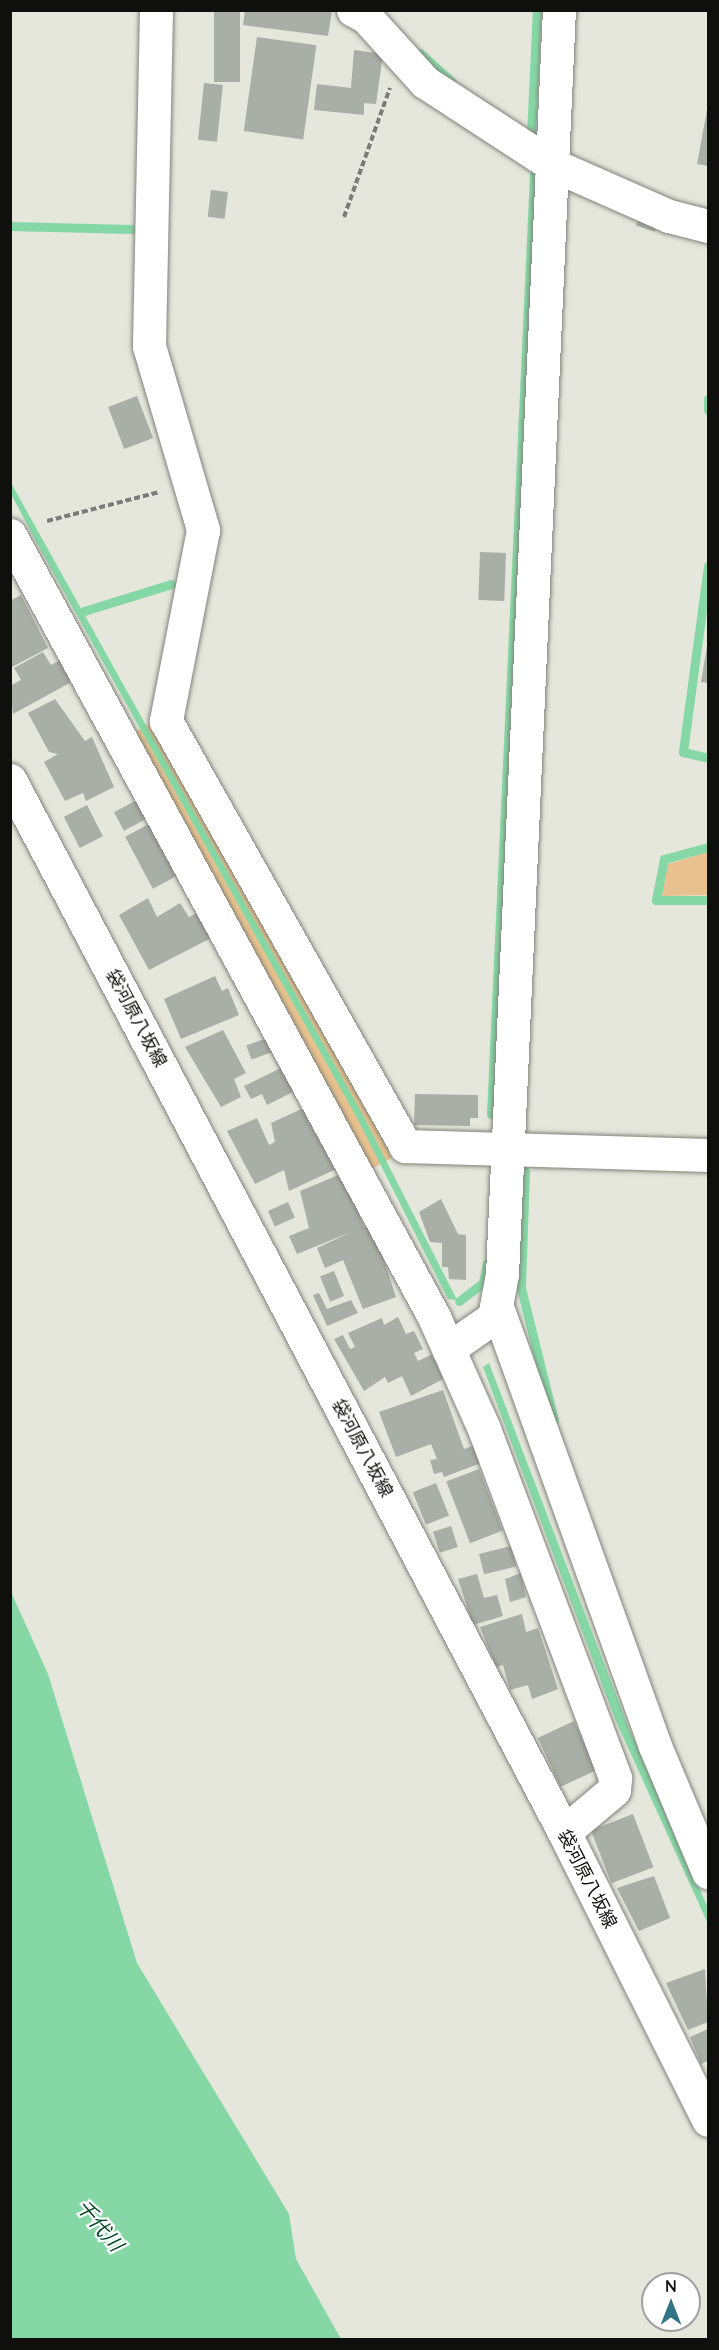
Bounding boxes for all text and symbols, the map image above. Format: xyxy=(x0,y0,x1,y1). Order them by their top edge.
street label: 袋河原八坂線 xyxy=(101,965,171,1071)
street label: 袋河原八坂線 xyxy=(327,1395,397,1501)
street label: 袋河原八坂線 xyxy=(553,1826,621,1932)
water label: 千代川 xyxy=(72,2194,128,2256)
north arrow xyxy=(641,2272,701,2332)
text: N xyxy=(665,2276,677,2296)

